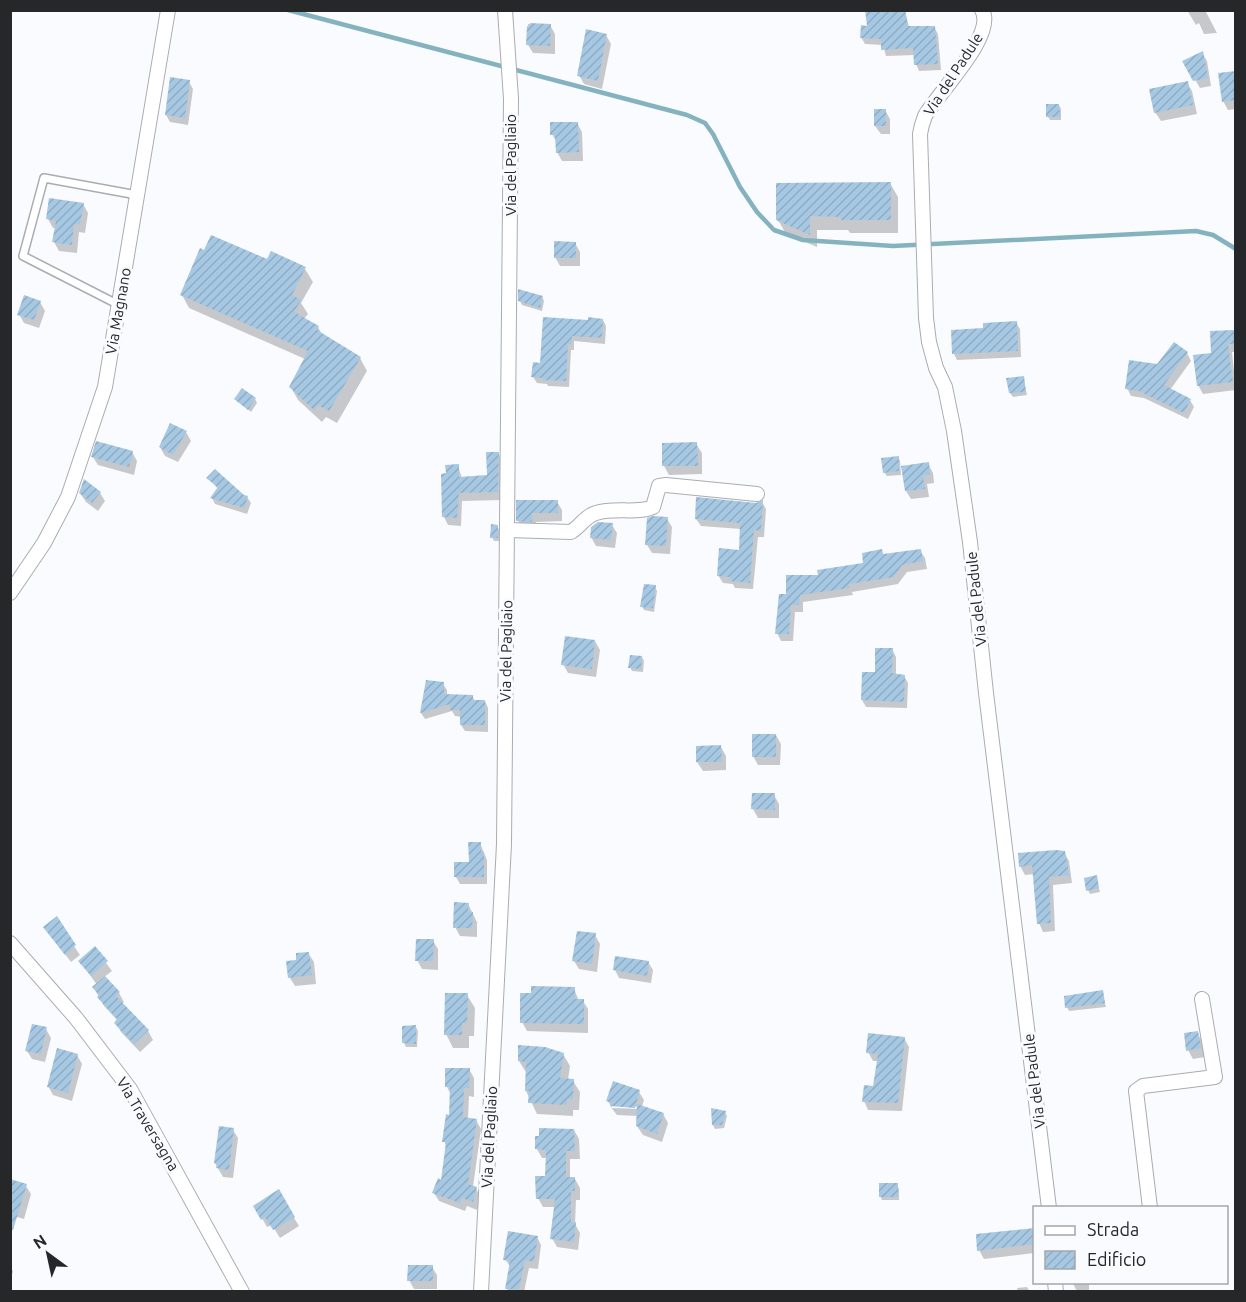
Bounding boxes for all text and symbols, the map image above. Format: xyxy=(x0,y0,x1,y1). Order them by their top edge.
street label: Via del Padule xyxy=(920,29,986,119)
street label: Via del Pagliaio xyxy=(502,114,519,216)
street label: Via Magnano xyxy=(102,266,134,356)
street label: Via del Padule xyxy=(963,551,989,647)
street label: Via del Pagliaio xyxy=(497,600,515,702)
street label: Via del Padule xyxy=(1020,1033,1048,1129)
street label: Via Traversagna xyxy=(113,1074,183,1174)
street label: Via del Pagliaio xyxy=(478,1086,500,1188)
legend xyxy=(1033,1206,1228,1284)
text: Strada xyxy=(1087,1219,1139,1239)
north arrow xyxy=(18,1224,78,1284)
text: N xyxy=(30,1231,50,1252)
text: Edificio xyxy=(1087,1249,1146,1269)

